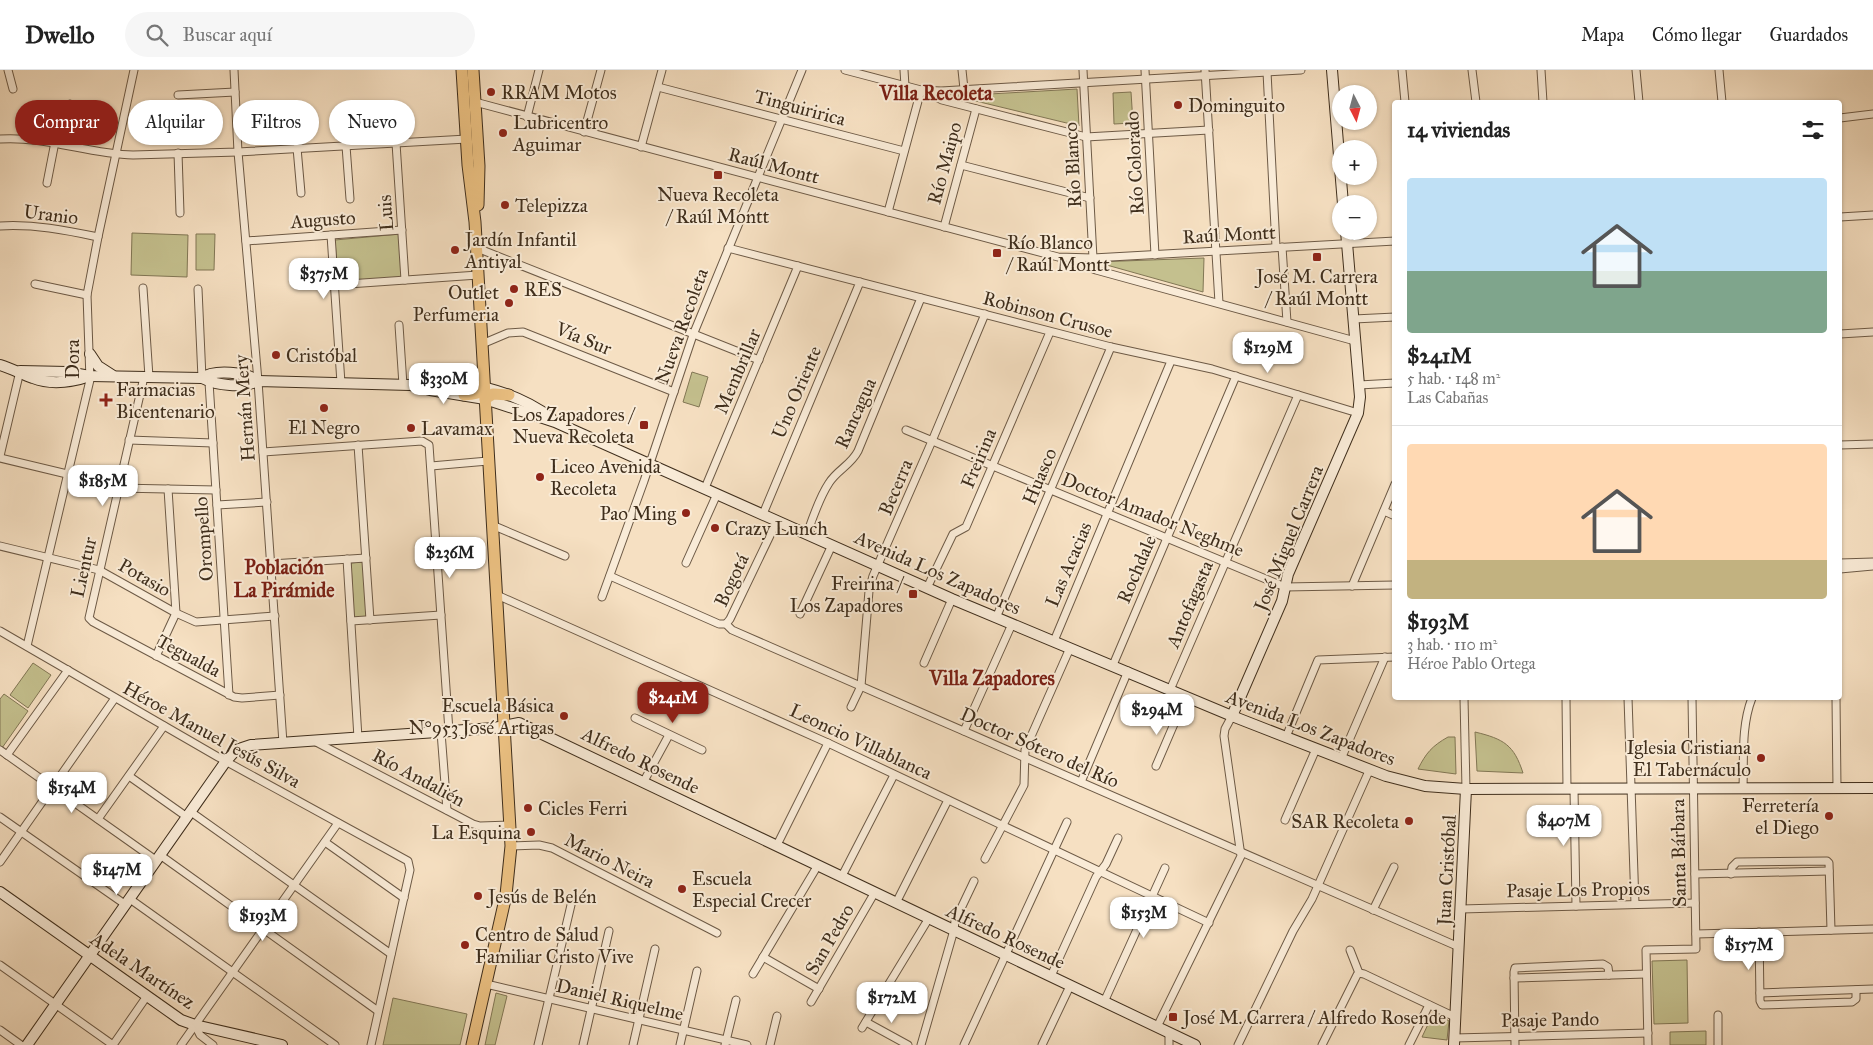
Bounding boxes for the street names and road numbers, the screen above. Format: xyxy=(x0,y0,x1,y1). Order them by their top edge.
street label: Tinguiririca xyxy=(751,84,849,132)
street label: Río Colorado xyxy=(1120,110,1149,216)
street label: Río Maipo xyxy=(922,119,967,207)
street label: Río Blanco xyxy=(1059,121,1086,209)
street label: Raúl Montt xyxy=(726,142,822,189)
street label: Luis xyxy=(373,194,398,232)
street label: Uranio xyxy=(22,200,80,229)
street label: Augusto xyxy=(289,206,357,234)
street label: Raúl Montt xyxy=(1182,221,1277,248)
street label: Nueva Recoleta xyxy=(650,264,713,387)
street label: Robinson Crusoe xyxy=(980,286,1115,343)
street label: Vía Sur xyxy=(552,317,616,360)
street label: Membrillar xyxy=(709,324,766,417)
street label: Dora xyxy=(61,338,84,379)
street label: Uno Oriente xyxy=(767,342,826,442)
street label: Hernán Mery xyxy=(229,353,260,462)
street label: Rancagua xyxy=(830,373,883,453)
street label: Freirina xyxy=(956,424,1002,492)
street label: Huasco xyxy=(1017,444,1062,508)
street label: Becerra xyxy=(873,455,918,519)
street label: José Miguel Carrera xyxy=(1248,461,1329,617)
street label: Doctor Amador Neghme xyxy=(1058,467,1247,563)
street label: Orompello xyxy=(189,496,218,582)
street label: Las Acacias xyxy=(1040,518,1097,610)
street label: Avenida Los Zapadores xyxy=(850,525,1024,619)
street label: Rochdale xyxy=(1112,531,1161,607)
street label: Lientur xyxy=(65,534,102,600)
street label: Bogotá xyxy=(709,549,755,611)
street label: Potasio xyxy=(114,553,175,602)
street label: Antofagasta xyxy=(1160,556,1219,653)
street label: Tegualda xyxy=(152,629,226,683)
street label: Héroe Manuel Jesús Silva xyxy=(118,676,305,794)
street label: Avenida Los Zapadores xyxy=(1222,684,1399,770)
street label: Leoncio Villablanca xyxy=(786,698,936,785)
street label: Doctor Sótero del Río xyxy=(957,702,1123,793)
street label: Alfredo Rosende xyxy=(577,722,703,799)
street label: Río Andalién xyxy=(369,743,469,811)
street label: Santa Bárbara xyxy=(1666,798,1691,907)
street label: Juan Cristóbal xyxy=(1432,813,1462,928)
street label: Mario Neira xyxy=(561,828,659,893)
street label: Pasaje Los Propios xyxy=(1506,877,1650,902)
street label: Alfredo Rosende xyxy=(942,899,1069,974)
street label: San Pedro xyxy=(800,900,859,979)
street label: Adela Martínez xyxy=(85,926,200,1014)
street label: Daniel Riquelme xyxy=(554,974,686,1026)
street label: Pasaje Pando xyxy=(1501,1007,1600,1032)

